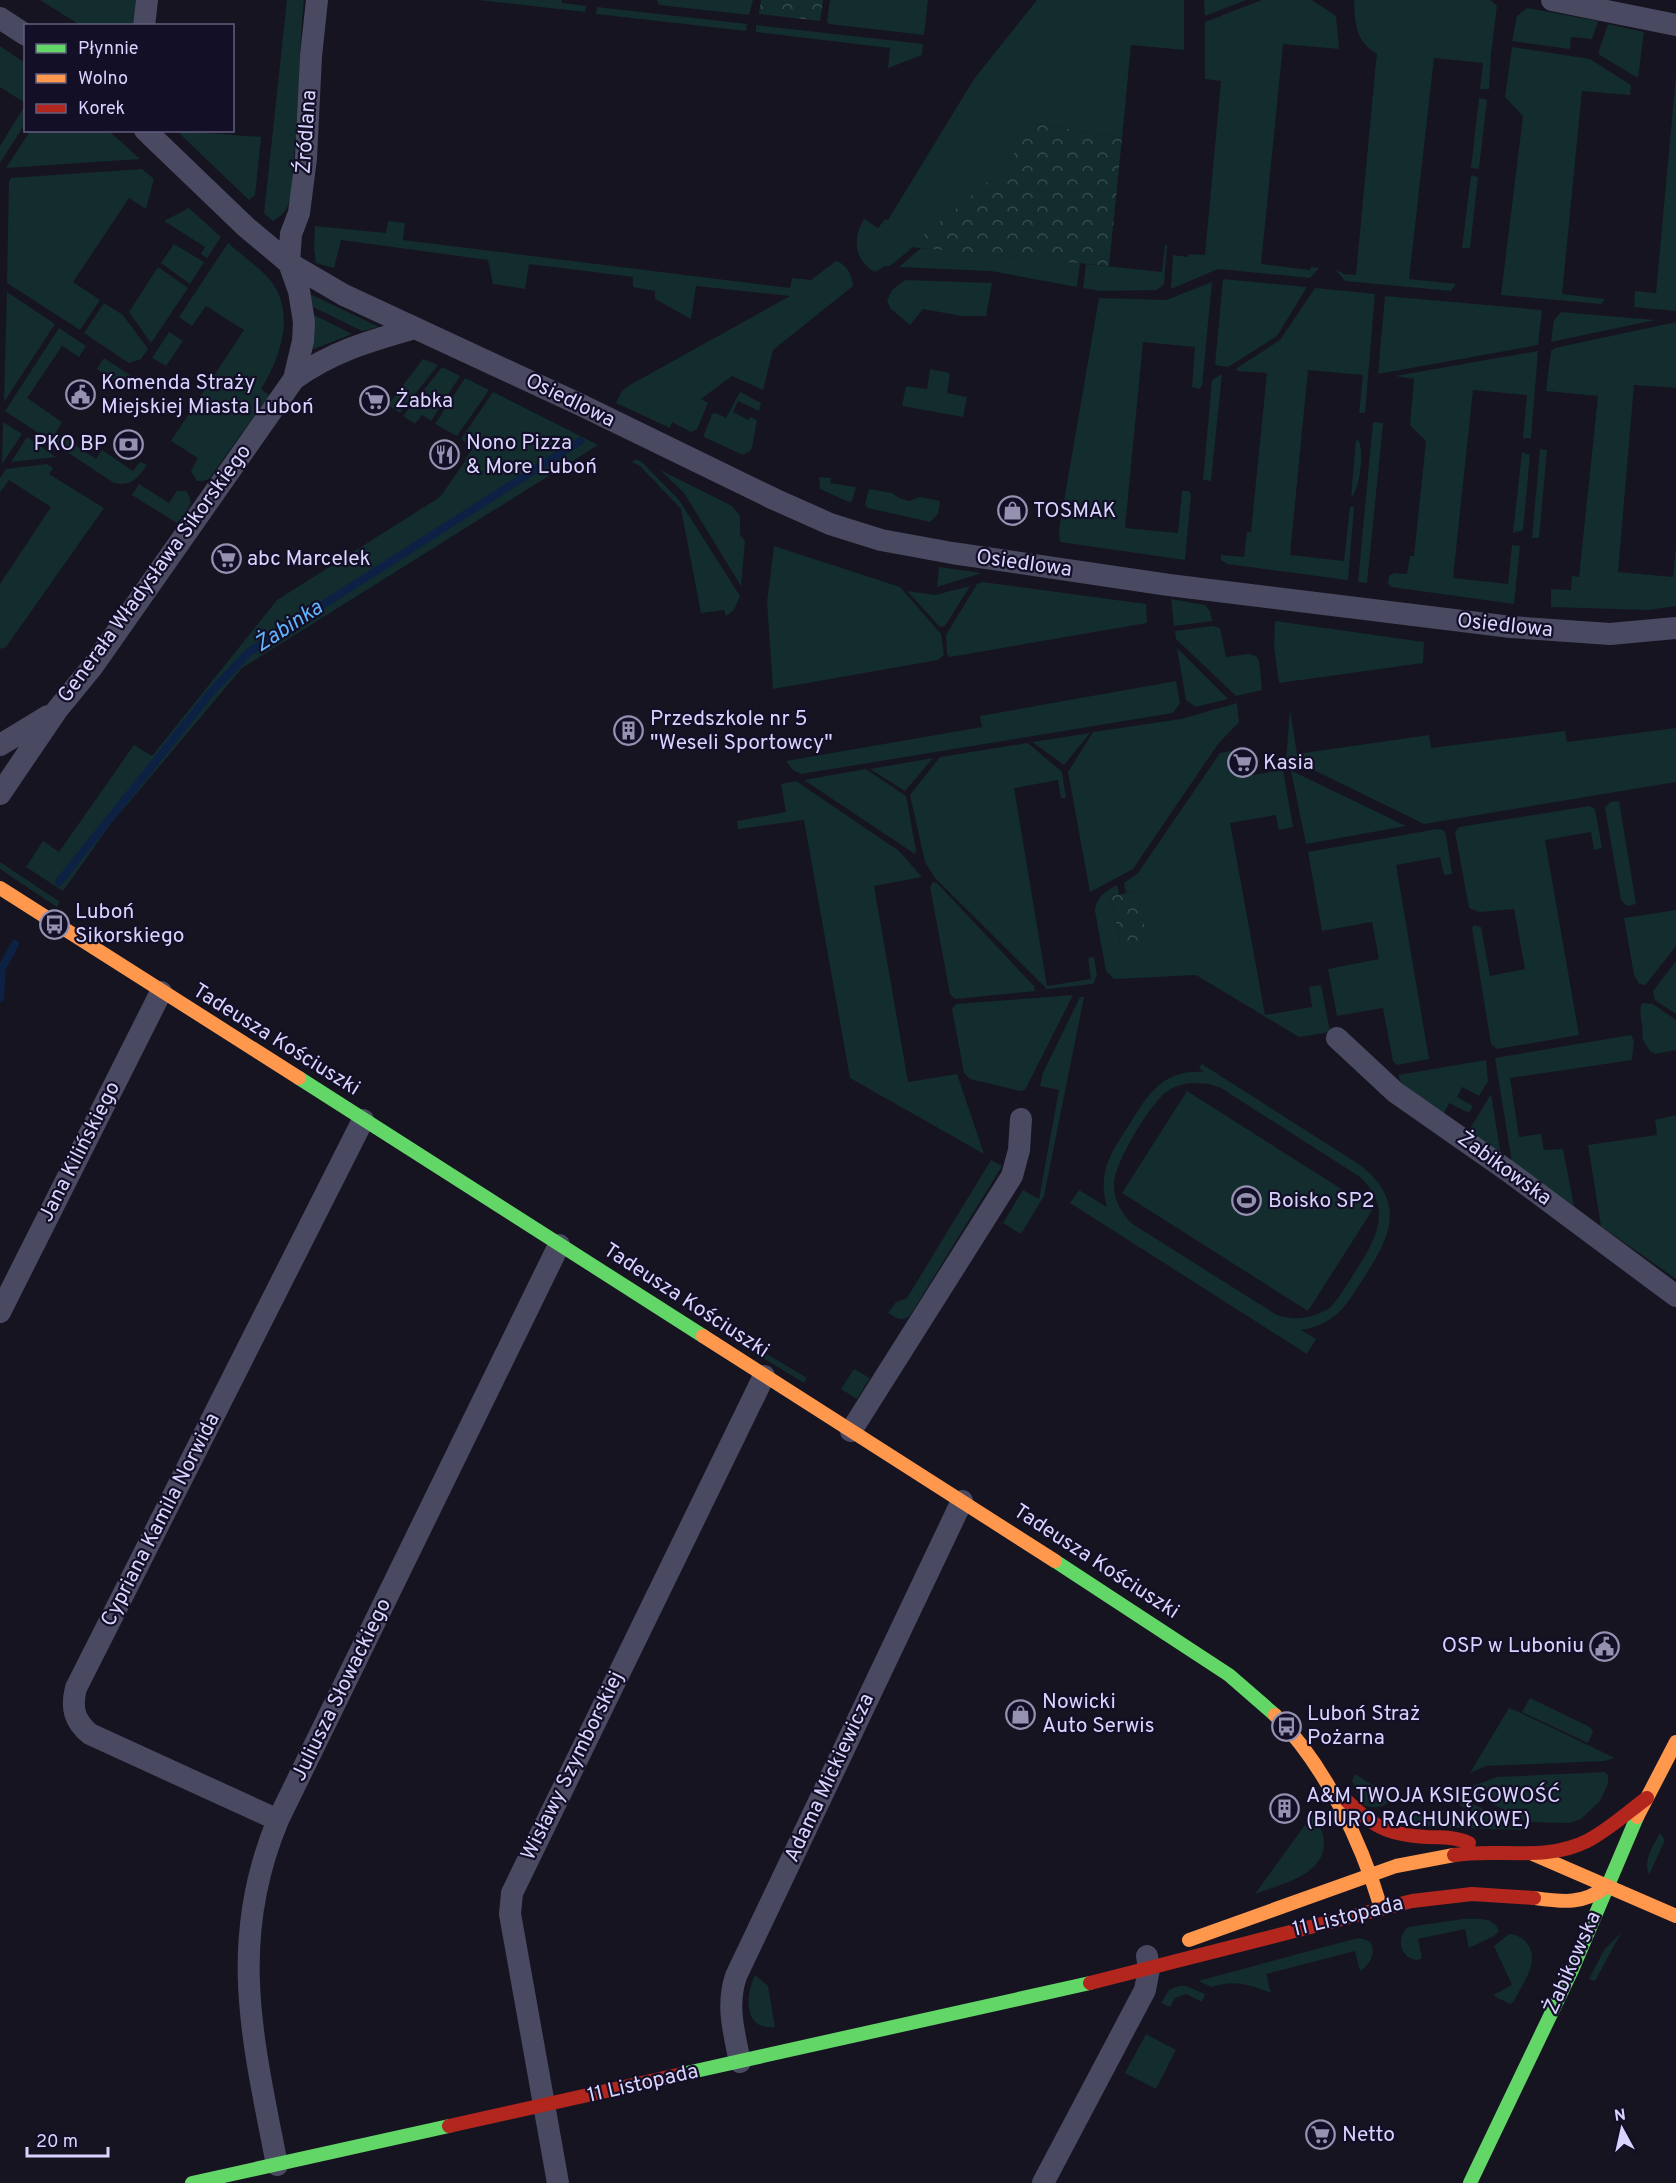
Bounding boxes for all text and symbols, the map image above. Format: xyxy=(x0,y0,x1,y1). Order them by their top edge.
legend xyxy=(24,24,234,132)
text: Płynnie xyxy=(78,38,139,61)
text: Wolno xyxy=(78,68,128,91)
street label: Źródlana xyxy=(290,89,323,175)
text: Korek xyxy=(78,98,125,121)
street label: Osiedlowa xyxy=(521,368,619,434)
place label: Komenda Straży Miejskiej Miasta Luboń xyxy=(101,370,314,421)
public building icon: Komenda Straży Miejskiej Miasta Luboń xyxy=(64,379,96,411)
supermarket icon: Żabka xyxy=(358,385,390,417)
place label: Żabka xyxy=(395,388,453,415)
bank icon: PKO BP xyxy=(112,428,144,460)
place label: Nono Pizza & More Luboń xyxy=(466,430,597,481)
place label: PKO BP xyxy=(34,431,107,458)
street label: Generała Władysława Sikorskiego xyxy=(52,439,258,709)
restaurant icon: Nono Pizza & More Luboń xyxy=(429,439,461,471)
shop icon: TOSMAK xyxy=(996,495,1028,527)
place label: TOSMAK xyxy=(1033,498,1116,525)
supermarket icon: abc Marcelek xyxy=(210,543,242,575)
street label: Osiedlowa xyxy=(974,544,1074,584)
place label: abc Marcelek xyxy=(247,546,371,573)
water label: Żabinka xyxy=(249,593,329,659)
street label: Osiedlowa xyxy=(1456,608,1554,644)
place label: Przedszkole nr 5 "Weseli Sportowcy" xyxy=(650,706,833,757)
building icon: Przedszkole nr 5 "Weseli Sportowcy" xyxy=(613,715,645,747)
supermarket icon: Kasia xyxy=(1226,747,1258,779)
place label: Kasia xyxy=(1263,750,1314,777)
place label: Luboń Sikorskiego xyxy=(75,899,184,950)
bus stop icon: Luboń Sikorskiego xyxy=(38,908,70,940)
street label: Tadeusza Kościuszki xyxy=(187,978,365,1102)
street label: Jana Kilińskiego xyxy=(33,1077,127,1227)
street label: Żabikowska xyxy=(1451,1126,1557,1212)
sports icon: Boisko SP2 xyxy=(1231,1185,1263,1217)
place label: Boisko SP2 xyxy=(1268,1188,1375,1215)
street label: Tadeusza Kościuszki xyxy=(598,1237,774,1365)
street label: Cypriana Kamila Norwida xyxy=(95,1409,227,1631)
street label: Tadeusza Kościuszki xyxy=(1008,1498,1184,1626)
street label: Juliusza Słowackiego xyxy=(286,1594,398,1786)
public building icon: OSP w Luboniu xyxy=(1589,1630,1621,1662)
place label: OSP w Luboniu xyxy=(1442,1633,1584,1660)
street label: Wisławy Szymborskiej xyxy=(515,1667,631,1865)
street label: Adama Mickiewicza xyxy=(779,1689,881,1867)
place label: Nowicki Auto Serwis xyxy=(1042,1689,1154,1740)
shop icon: Nowicki Auto Serwis xyxy=(1005,1698,1037,1730)
place label: Luboń Straż Pożarna xyxy=(1307,1701,1420,1752)
bus stop icon: Luboń Straż Pożarna xyxy=(1270,1710,1302,1742)
place label: A&M TWOJA KSIĘGOWOŚĆ (BIURO RACHUNKOWE) xyxy=(1306,1782,1561,1834)
building icon: A&M TWOJA KSIĘGOWOŚĆ (BIURO RACHUNKOWE) xyxy=(1269,1792,1301,1824)
street label: 11 Listopada xyxy=(1290,1890,1406,1944)
street label: Żabikowska xyxy=(1538,1907,1608,2019)
street label: 11 Listopada xyxy=(585,2058,701,2110)
north arrow xyxy=(1592,2099,1652,2159)
text: N xyxy=(1613,2105,1627,2127)
supermarket icon: Netto xyxy=(1305,2119,1337,2151)
scale bar xyxy=(27,2120,108,2158)
place label: Netto xyxy=(1342,2122,1395,2149)
text: 20 m xyxy=(36,2131,78,2154)

